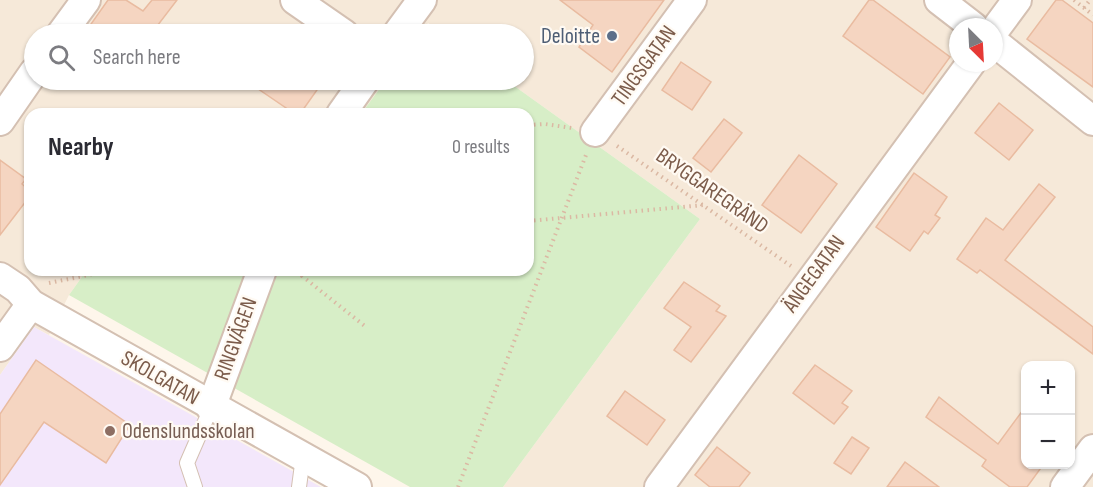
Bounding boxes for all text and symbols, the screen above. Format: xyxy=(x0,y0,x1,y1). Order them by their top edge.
north arrow xyxy=(949,18,1003,72)
street label: TINGSGATAN xyxy=(606,20,682,112)
place label: Deloitte xyxy=(541,23,600,50)
search box xyxy=(24,24,534,90)
marker: Deloitte xyxy=(605,29,619,43)
icon: search xyxy=(45,41,78,74)
text: Search here xyxy=(93,44,180,71)
text: Nearby xyxy=(48,132,114,163)
text: 0 results xyxy=(452,135,510,159)
street label: BRYGGAREGRÄND xyxy=(650,142,774,240)
street label: ÄNGEGATAN xyxy=(776,230,851,319)
street label: RINGVÄGEN xyxy=(209,294,263,384)
street label: SKOLGATAN xyxy=(116,345,204,411)
map controls xyxy=(1021,361,1075,469)
button: + xyxy=(1021,361,1075,415)
button: − xyxy=(1021,415,1075,469)
place label: Odenslundsskolan xyxy=(122,418,255,445)
marker: Odenslundsskolan xyxy=(103,424,117,438)

